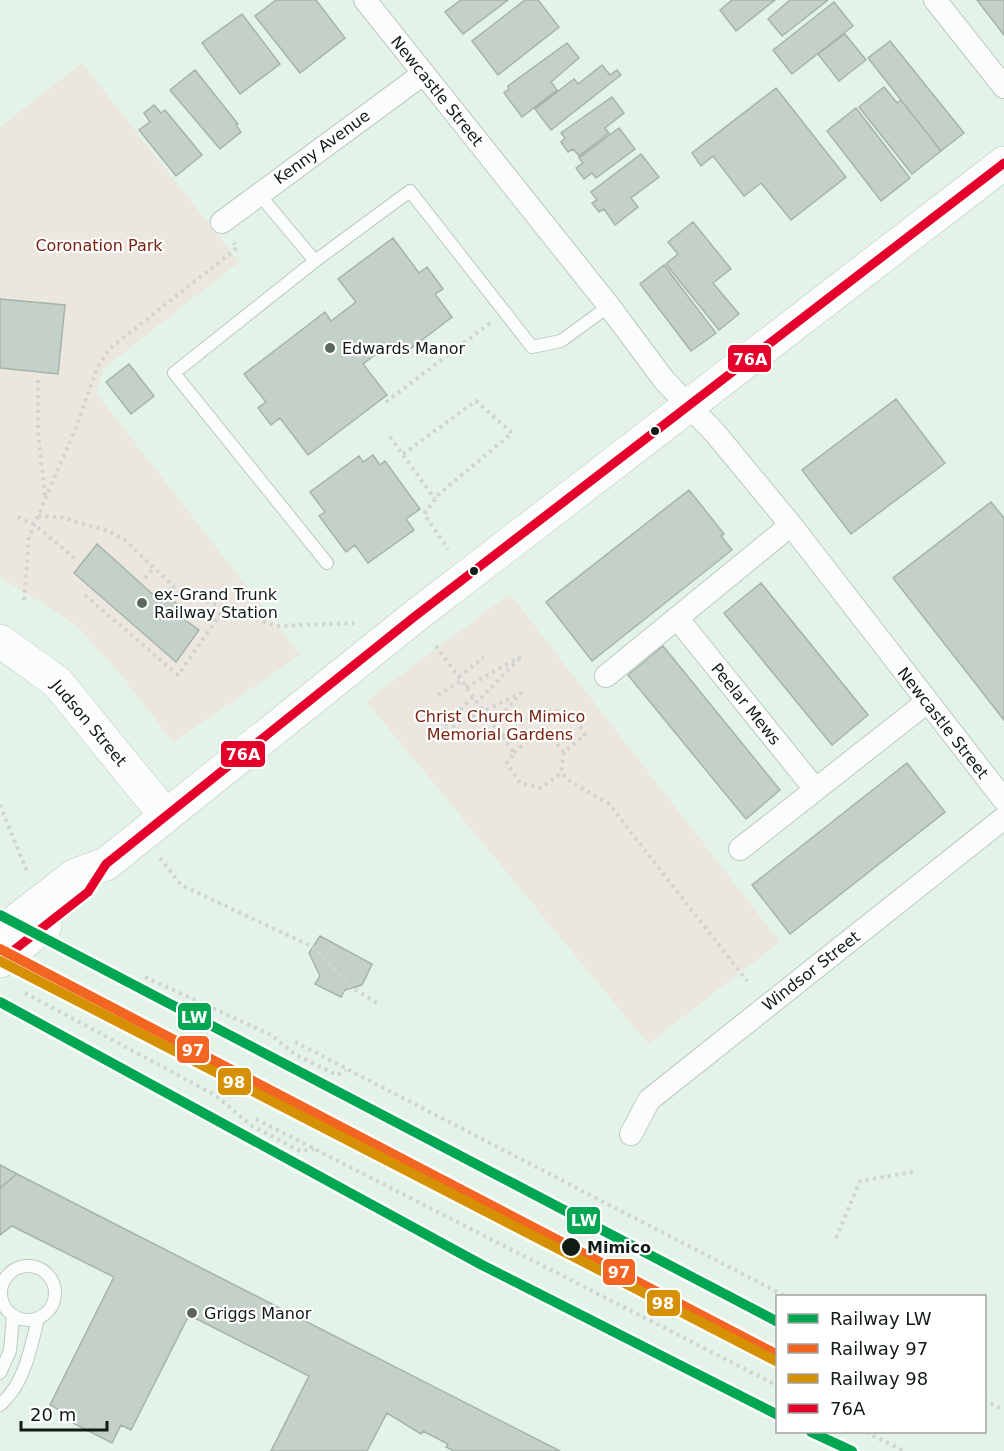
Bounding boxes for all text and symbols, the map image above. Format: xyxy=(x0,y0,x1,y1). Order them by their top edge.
street label: Newcastle Street xyxy=(387,32,487,150)
street label: Kenny Avenue xyxy=(270,106,374,188)
park label: Coronation Park xyxy=(35,236,163,255)
place label: Edwards Manor xyxy=(342,339,466,358)
marker: Edwards Manor xyxy=(323,341,337,355)
line badge: 76A xyxy=(727,344,772,373)
text: 76A xyxy=(733,350,768,369)
unlabelled marker xyxy=(649,425,661,437)
unlabelled marker xyxy=(468,565,480,577)
place label: ex-Grand Trunk Railway Station xyxy=(154,585,278,622)
marker: ex-Grand Trunk Railway Station xyxy=(135,596,149,610)
street label: Peelar Mews xyxy=(707,659,785,749)
street label: Newcastle Street xyxy=(894,664,992,782)
street label: Judson Street xyxy=(47,675,131,770)
park label: Christ Church Mimico Memorial Gardens xyxy=(415,707,585,744)
line badge: 76A xyxy=(220,740,266,768)
text: 76A xyxy=(226,745,261,764)
street label: Windsor Street xyxy=(758,927,864,1015)
line badge: LW xyxy=(177,1002,212,1031)
text: LW xyxy=(181,1008,208,1027)
line badge: 97 xyxy=(176,1035,210,1064)
text: 97 xyxy=(182,1041,204,1060)
line badge: 98 xyxy=(217,1067,252,1096)
text: 98 xyxy=(223,1073,245,1092)
line badge: LW xyxy=(566,1206,601,1235)
text: LW xyxy=(571,1211,598,1230)
marker: Mimico xyxy=(560,1236,582,1258)
place label: Mimico xyxy=(587,1238,651,1257)
line badge: 97 xyxy=(602,1258,636,1286)
text: 97 xyxy=(608,1263,630,1282)
line badge: 98 xyxy=(646,1289,681,1317)
text: 98 xyxy=(652,1294,674,1313)
legend xyxy=(776,1295,986,1433)
place label: Griggs Manor xyxy=(204,1304,312,1323)
marker: Griggs Manor xyxy=(185,1306,199,1320)
text: Railway LW xyxy=(830,1308,932,1329)
text: Railway 97 xyxy=(830,1338,928,1359)
text: Railway 98 xyxy=(830,1368,928,1389)
scale bar xyxy=(21,1394,106,1432)
text: 76A xyxy=(830,1398,866,1419)
text: 20 m xyxy=(30,1404,76,1425)

